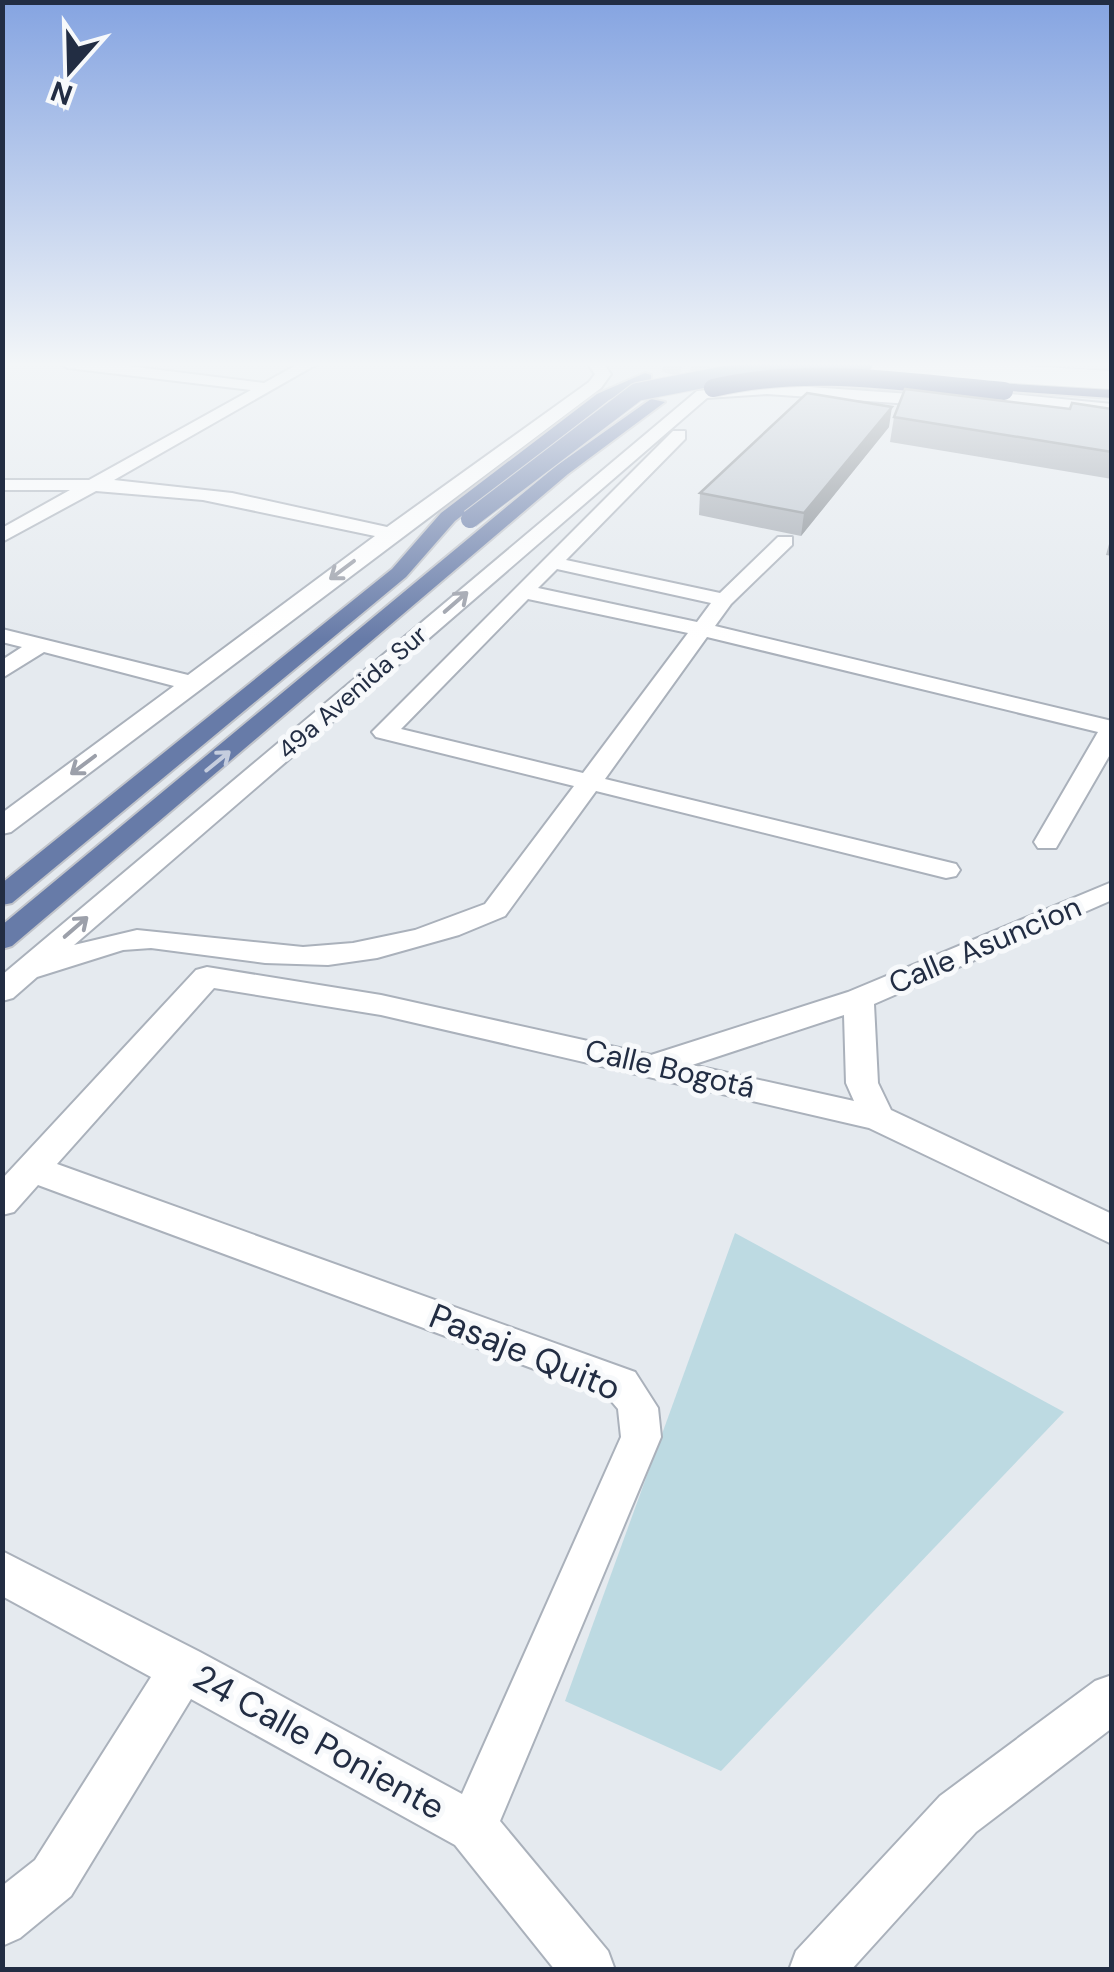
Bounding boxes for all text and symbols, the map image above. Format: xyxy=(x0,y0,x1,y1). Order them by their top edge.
north arrow xyxy=(20,20,120,120)
text: N xyxy=(46,72,78,114)
one-way arrow xyxy=(329,559,356,580)
one-way arrow xyxy=(442,591,468,613)
street label: 49a Avenida Sur xyxy=(271,618,434,766)
one-way arrow xyxy=(204,750,230,772)
one-way arrow xyxy=(70,754,96,776)
street label: Calle Asuncion xyxy=(883,887,1087,1003)
one-way arrow xyxy=(63,916,88,939)
street label: Calle Bogotá xyxy=(581,1030,759,1107)
street label: Pasaje Quito xyxy=(423,1293,627,1411)
street label: 24 Calle Poniente xyxy=(185,1654,453,1830)

